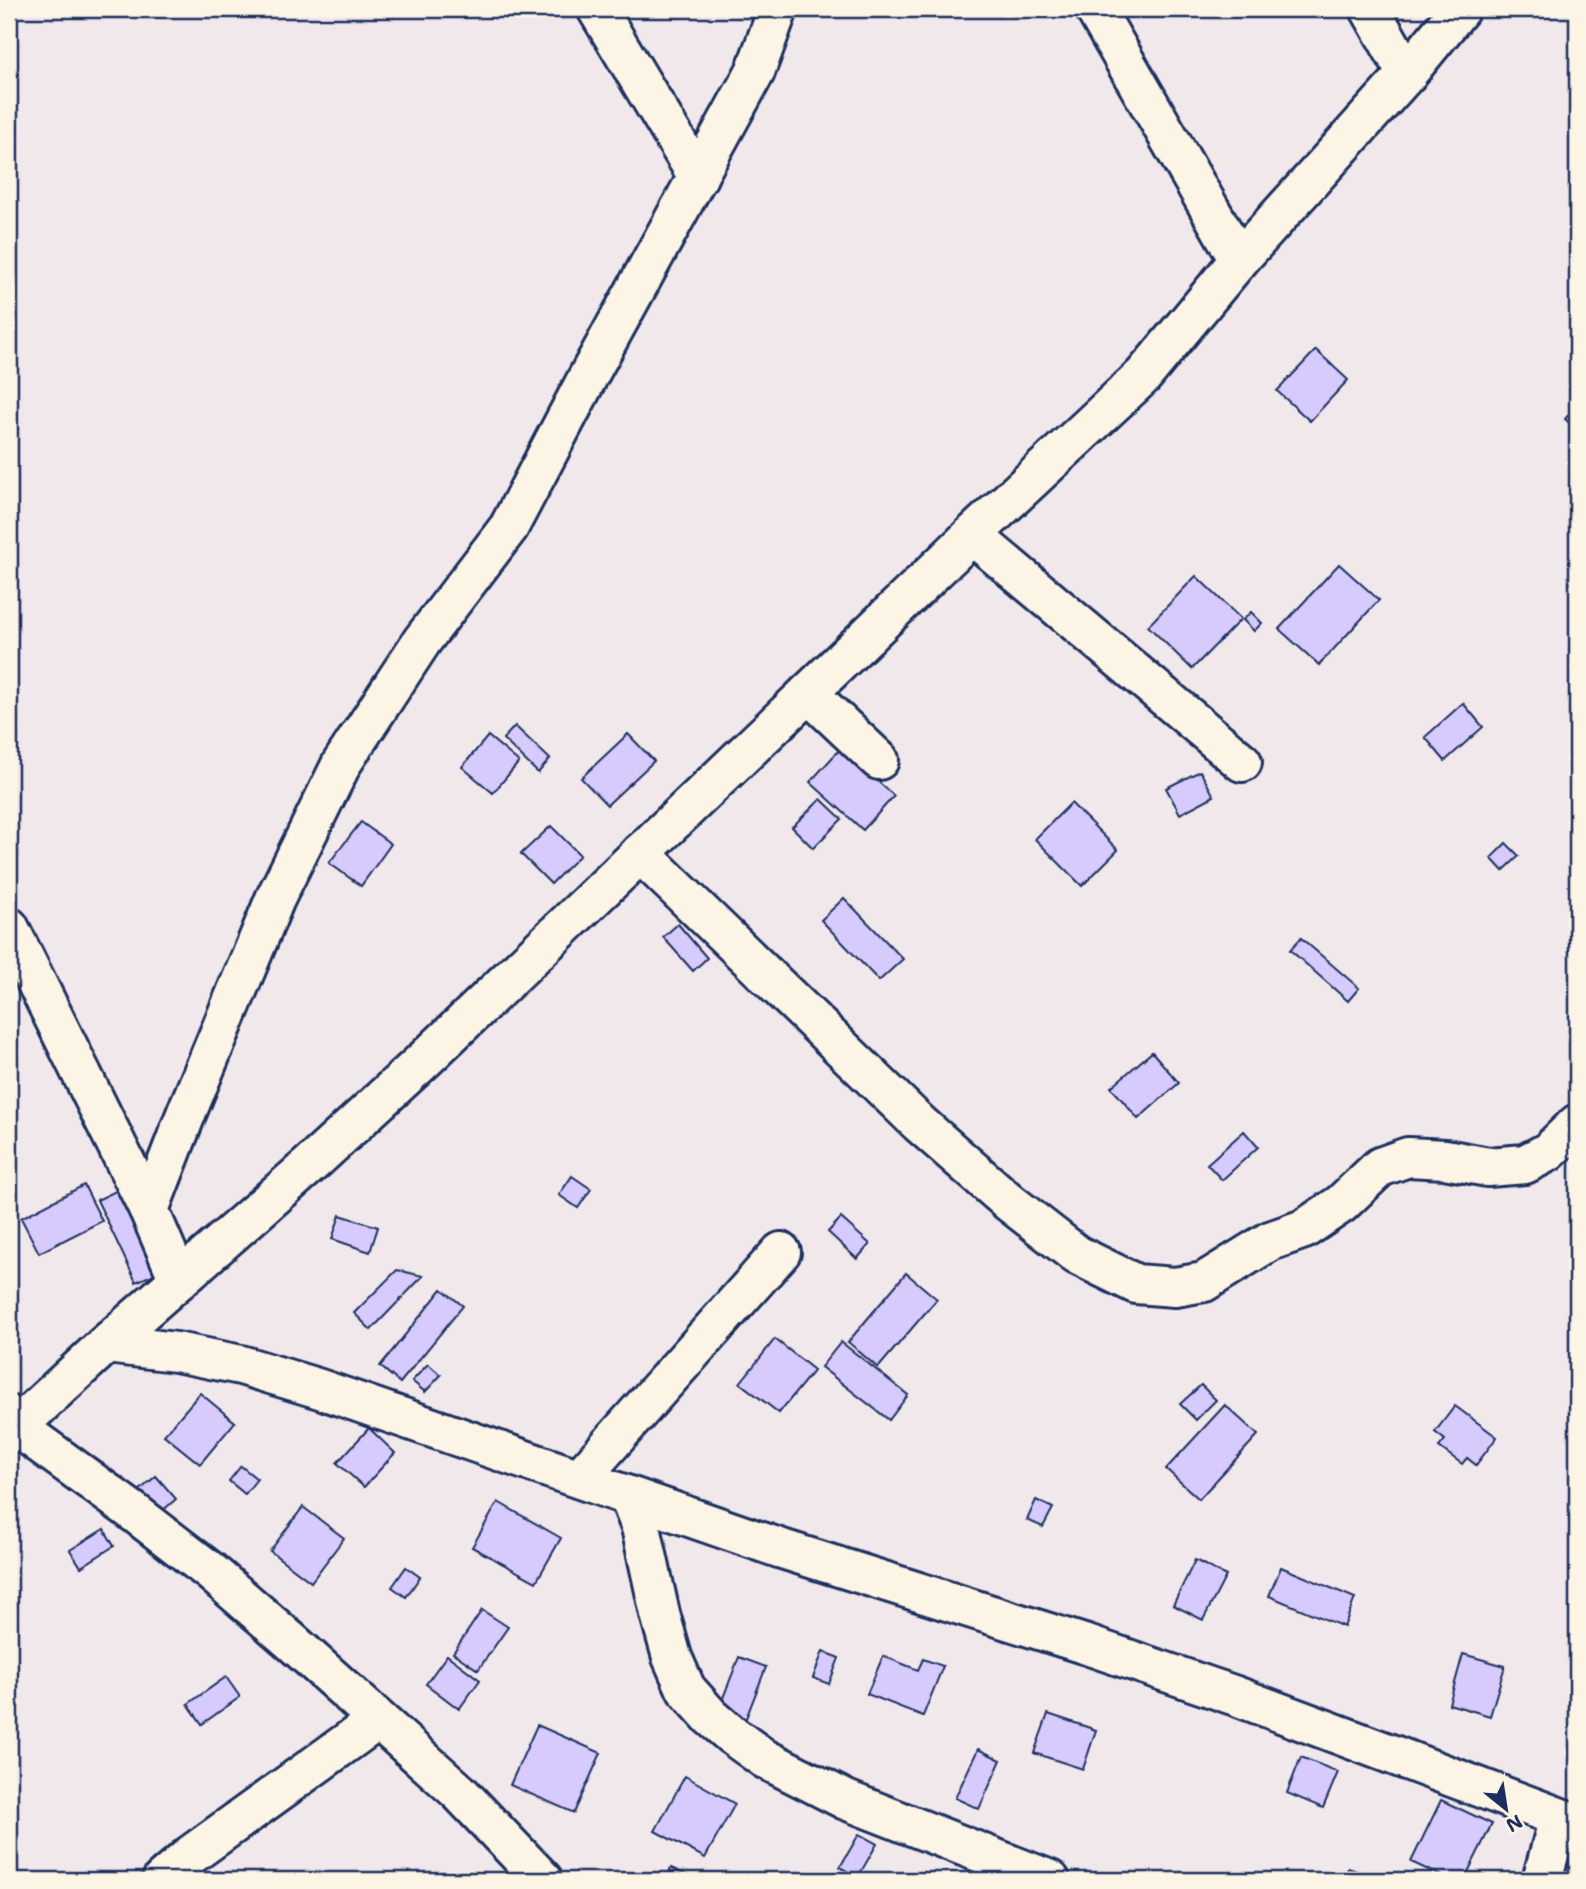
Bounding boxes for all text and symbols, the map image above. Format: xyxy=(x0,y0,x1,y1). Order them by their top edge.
north arrow xyxy=(1470,1773,1540,1843)
text: N xyxy=(1501,1809,1527,1838)

